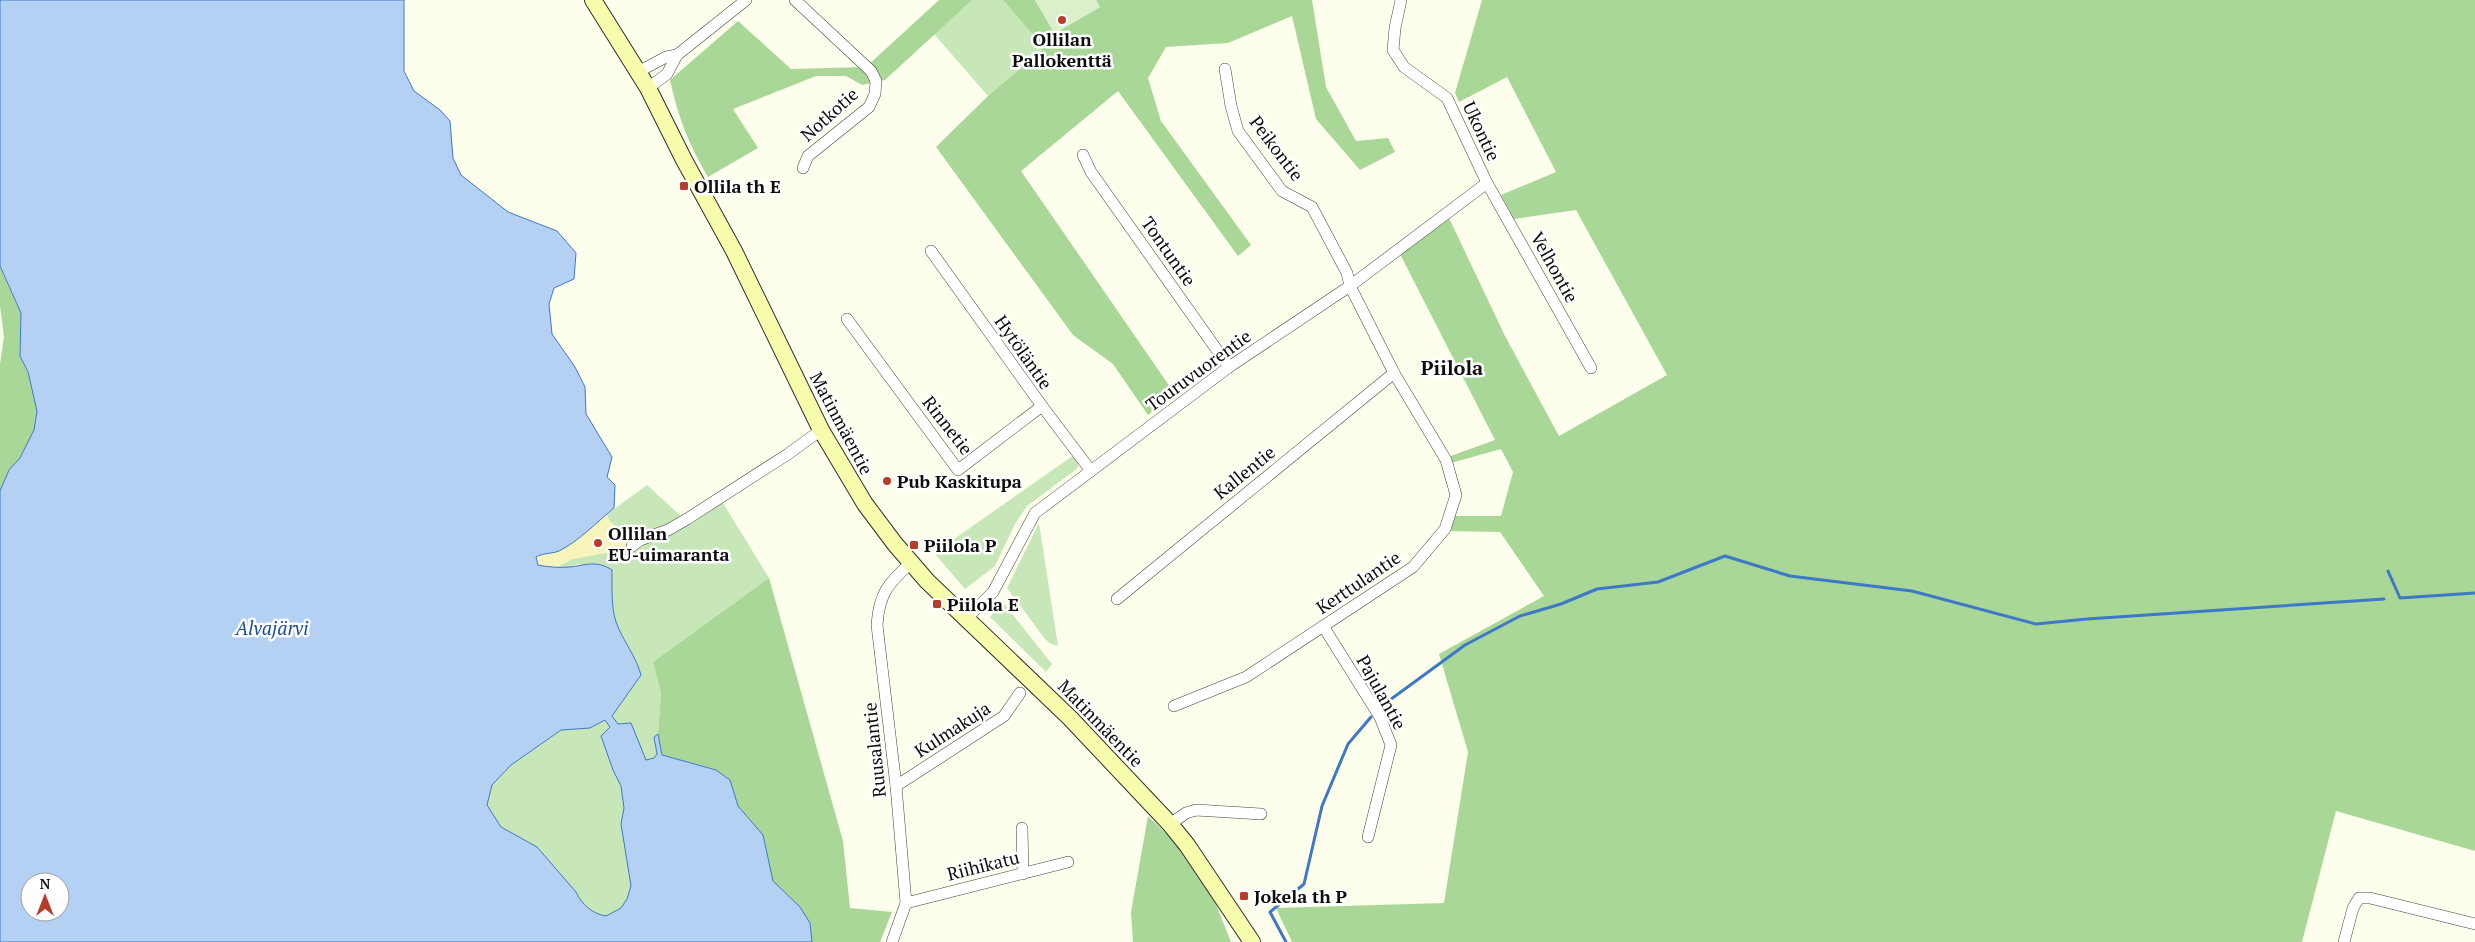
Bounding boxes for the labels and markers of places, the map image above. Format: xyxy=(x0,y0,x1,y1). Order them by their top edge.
marker: Ollilan Pallokenttä xyxy=(1056,14,1068,26)
place label: Ollilan Pallokenttä xyxy=(1012,27,1112,72)
place label: Ollila th E xyxy=(694,174,781,198)
marker: Ollila th E xyxy=(678,180,690,192)
place label: Pub Kaskitupa xyxy=(897,469,1022,493)
marker: Pub Kaskitupa xyxy=(881,475,893,487)
place label: Ollilan EU-uimaranta xyxy=(608,521,730,566)
place label: Piilola P xyxy=(924,533,997,557)
marker: Ollilan EU-uimaranta xyxy=(592,537,604,549)
marker: Piilola P xyxy=(908,539,920,551)
place label: Piilola E xyxy=(947,592,1019,616)
marker: Piilola E xyxy=(931,598,943,610)
place label: Jokela th P xyxy=(1254,884,1348,908)
marker: Jokela th P xyxy=(1238,890,1250,902)

